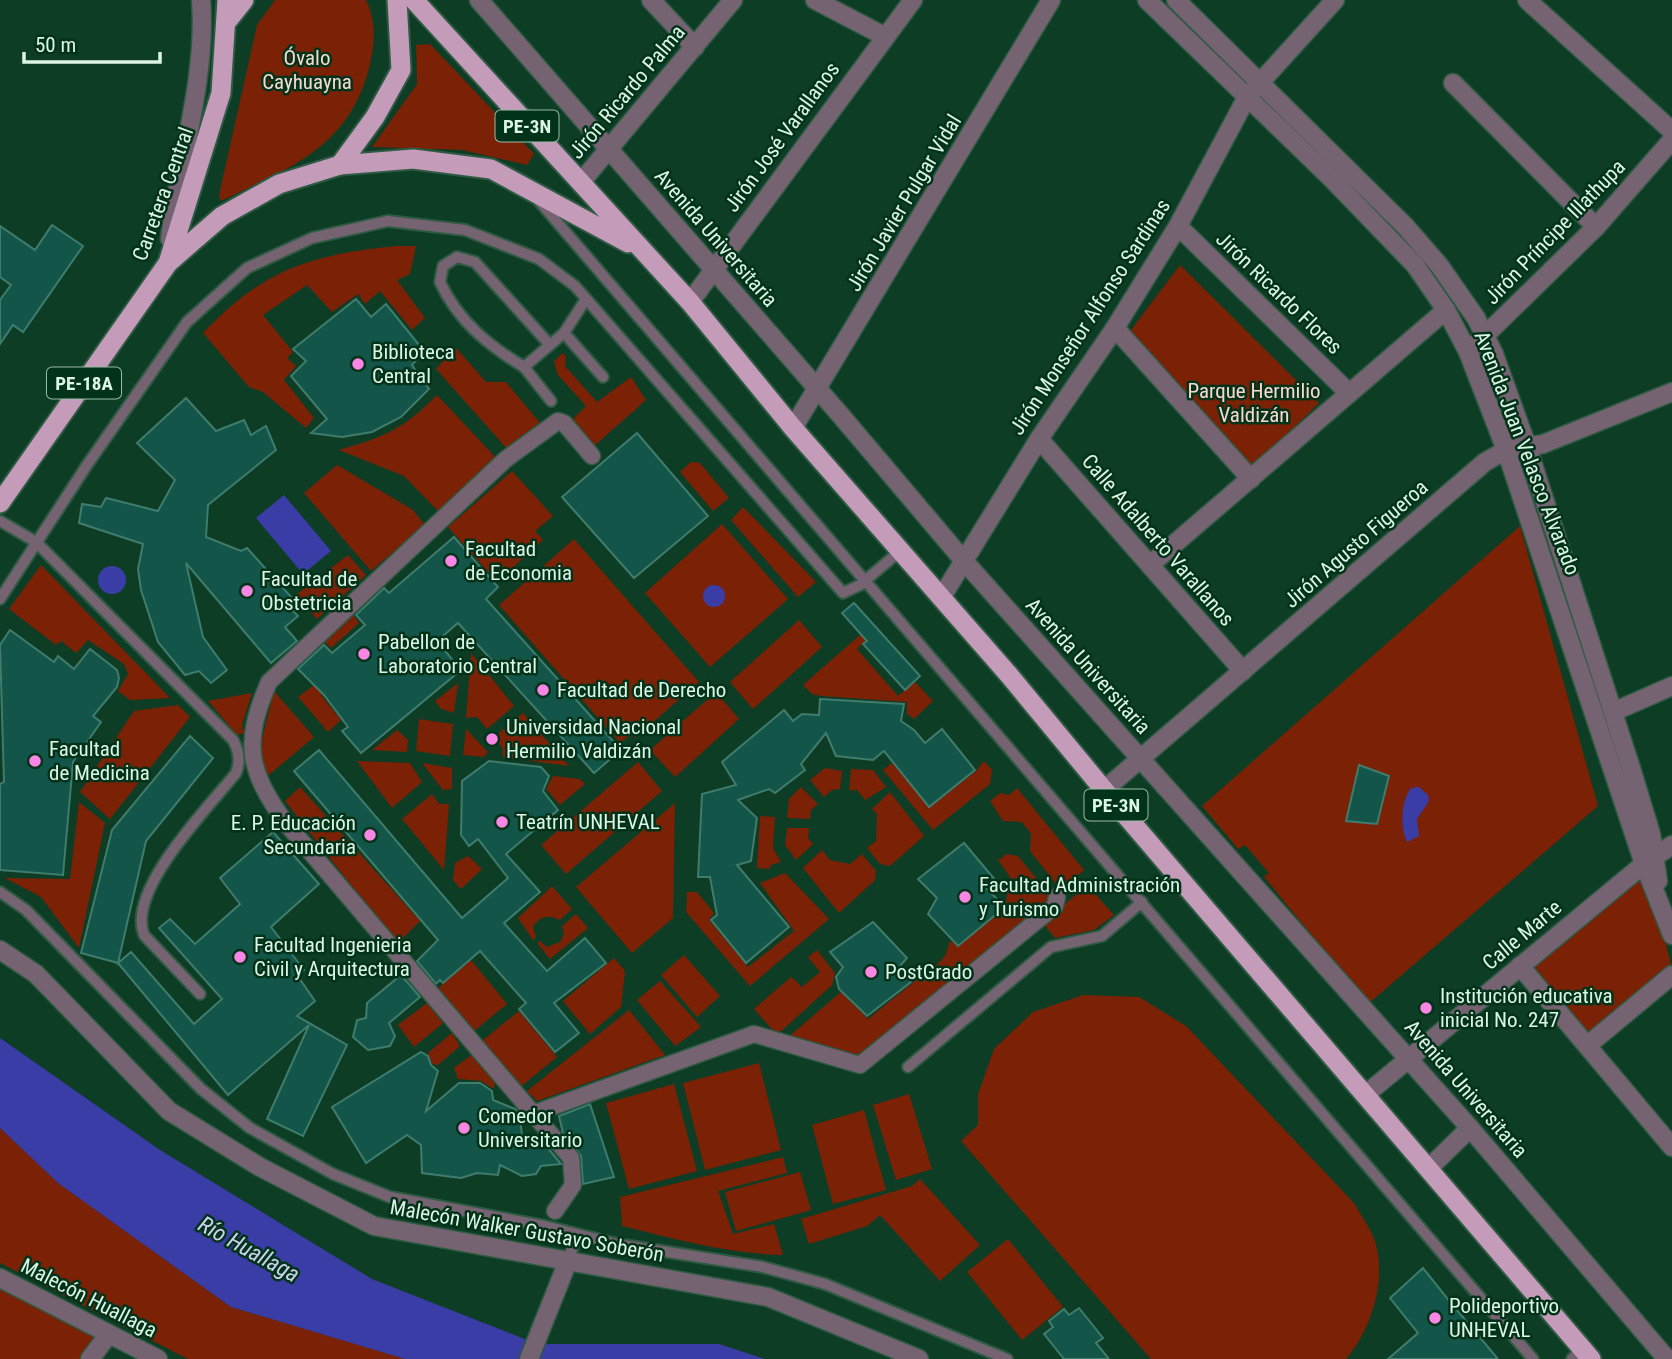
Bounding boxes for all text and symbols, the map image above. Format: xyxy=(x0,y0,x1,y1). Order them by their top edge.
street label: Jirón Ricardo Palma xyxy=(564,20,690,164)
scale bar xyxy=(24,21,161,65)
text: 50 m xyxy=(35,33,76,57)
park label: Óvalo Cayhuayna xyxy=(262,46,352,94)
street label: Jirón José Varallanos xyxy=(720,58,844,216)
road number: PE-3N xyxy=(496,110,558,142)
street label: Jirón Javier Pulgar Vidal xyxy=(842,110,966,296)
street label: Carretera Central xyxy=(128,124,198,264)
street label: Jirón Príncipe Illathupa xyxy=(1480,155,1630,309)
street label: Avenida Universitaria xyxy=(650,164,782,312)
street label: Jirón Monseñor Alfonso Sardinas xyxy=(1005,195,1175,439)
street label: Jirón Ricardo Flores xyxy=(1211,227,1347,359)
street label: Avenida Juan Velasco Alvarado xyxy=(1469,328,1585,578)
place label: Biblioteca Central xyxy=(372,340,455,388)
marker: Biblioteca Central xyxy=(350,356,366,372)
road number: PE-18A xyxy=(47,368,121,398)
park label: Parque Hermilio Valdizán xyxy=(1187,379,1321,427)
street label: Calle Adalberto Varallanos xyxy=(1077,449,1239,631)
street label: Jirón Agusto Figueroa xyxy=(1279,475,1433,613)
place label: Facultad de Economia xyxy=(465,537,572,585)
marker: Facultad de Economia xyxy=(443,553,459,569)
place label: Facultad de Obstetricia xyxy=(261,567,357,615)
marker: Facultad de Obstetricia xyxy=(239,583,255,599)
street label: Avenida Universitaria xyxy=(1021,593,1155,739)
place label: Pabellon de Laboratorio Central xyxy=(378,630,537,678)
marker: Pabellon de Laboratorio Central xyxy=(356,646,372,662)
place label: Facultad de Derecho xyxy=(557,678,726,702)
marker: Facultad de Derecho xyxy=(535,682,551,698)
place label: Universidad Nacional Hermilio Valdizán xyxy=(506,715,681,763)
marker: Universidad Nacional Hermilio Valdizán xyxy=(484,731,500,747)
place label: Facultad de Medicina xyxy=(49,737,150,785)
marker: Facultad de Medicina xyxy=(27,753,43,769)
road number: PE-3N xyxy=(1084,790,1148,820)
place label: Teatrín UNHEVAL xyxy=(516,810,660,834)
place label: E. P. Educación Secundaria xyxy=(231,811,356,859)
marker: Teatrín UNHEVAL xyxy=(494,814,510,830)
marker: E. P. Educación Secundaria xyxy=(362,827,378,843)
place label: Facultad Administración y Turismo xyxy=(979,873,1180,921)
marker: Facultad Administración y Turismo xyxy=(957,889,973,905)
street label: Calle Marte xyxy=(1478,895,1566,975)
place label: Facultad Ingenieria Civil y Arquitectura xyxy=(254,933,412,981)
marker: Facultad Ingenieria Civil y Arquitectura xyxy=(232,949,248,965)
place label: PostGrado xyxy=(885,960,972,984)
marker: PostGrado xyxy=(863,964,879,980)
place label: Institución educativa inicial No. 247 xyxy=(1440,984,1613,1032)
marker: Institución educativa inicial No. 247 xyxy=(1418,1000,1434,1016)
street label: Avenida Universitaria xyxy=(1400,1015,1532,1163)
place label: Comedor Universitario xyxy=(478,1104,582,1152)
marker: Comedor Universitario xyxy=(456,1120,472,1136)
street label: Malecón Walker Gustavo Soberón xyxy=(388,1195,666,1267)
water label: Río Huallaga xyxy=(193,1211,304,1288)
street label: Malecón Huallaga xyxy=(17,1253,161,1343)
place label: Polideportivo UNHEVAL xyxy=(1449,1294,1559,1342)
marker: Polideportivo UNHEVAL xyxy=(1427,1310,1443,1326)

